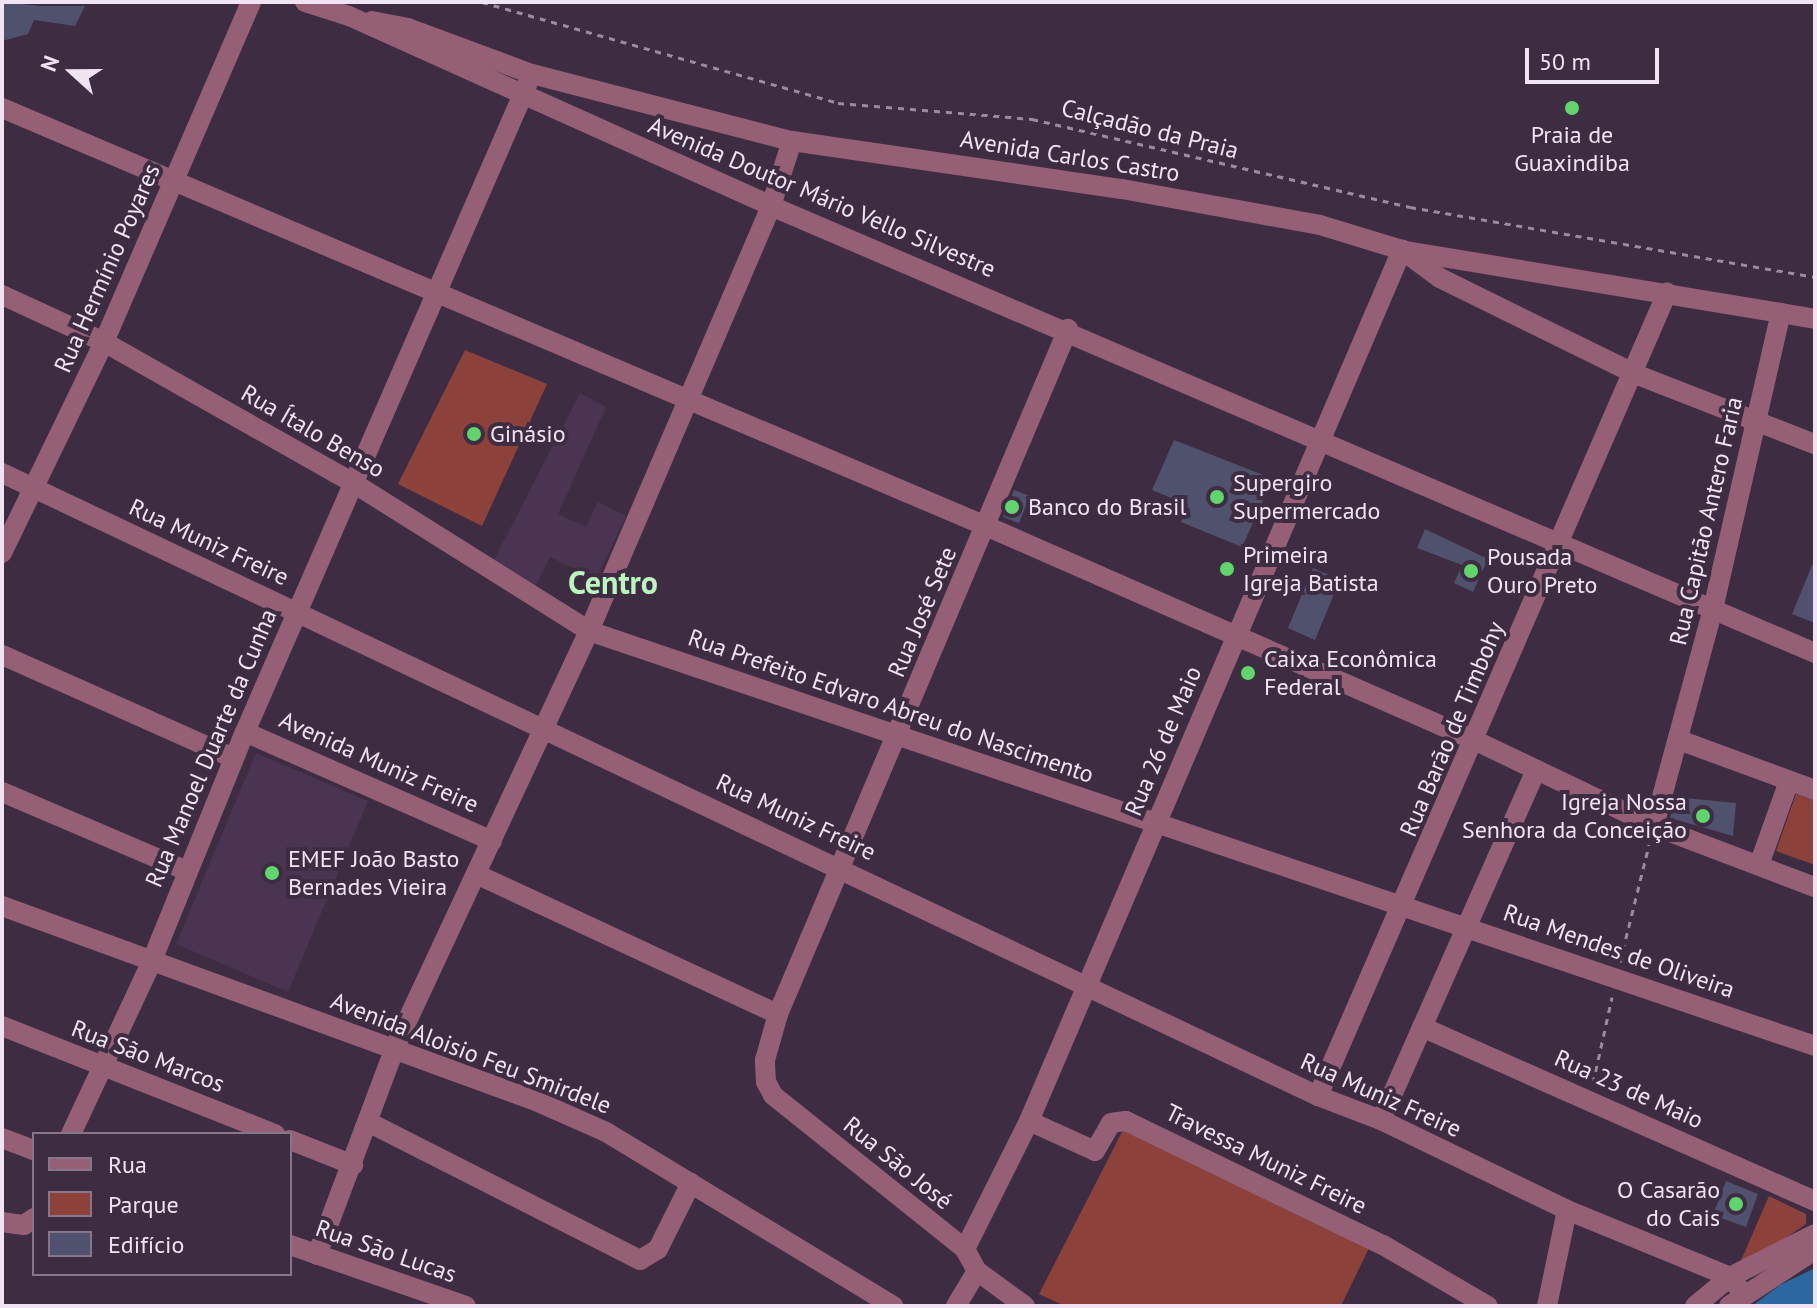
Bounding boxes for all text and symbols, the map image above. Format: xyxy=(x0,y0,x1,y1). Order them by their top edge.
north arrow xyxy=(32,32,112,112)
scale bar xyxy=(1529,32,1663,82)
text: 50 m xyxy=(1539,46,1591,77)
text: N xyxy=(34,52,65,75)
street label: Calçadão da Praia xyxy=(1059,93,1241,165)
marker: Praia de Guaxindiba xyxy=(1563,99,1581,117)
street label: Avenida Doutor Mário Vello Silvestre xyxy=(644,110,1000,284)
place label: Praia de Guaxindiba xyxy=(1514,121,1630,177)
street label: Avenida Carlos Castro xyxy=(958,124,1182,188)
street label: Rua Hermínio Poyares xyxy=(48,159,166,377)
street label: Rua Ítalo Benso xyxy=(236,378,390,484)
street label: Rua Capitão Antero Faria xyxy=(1663,394,1749,648)
place label: Ginásio xyxy=(490,420,566,448)
marker: Ginásio xyxy=(465,425,483,443)
place label: Supergiro Supermercado xyxy=(1233,469,1380,525)
marker: Supergiro Supermercado xyxy=(1208,488,1226,506)
street label: Rua Muniz Freire xyxy=(124,492,294,592)
place label: Banco do Brasil xyxy=(1028,493,1186,521)
marker: Banco do Brasil xyxy=(1003,498,1021,516)
place label: Primeira Igreja Batista xyxy=(1243,541,1379,597)
street label: Rua José Sete xyxy=(882,542,962,682)
place label: Pousada Ouro Preto xyxy=(1487,543,1597,599)
marker: Primeira Igreja Batista xyxy=(1218,560,1236,578)
marker: Pousada Ouro Preto xyxy=(1462,562,1480,580)
district label: Centro xyxy=(568,563,658,601)
street label: Rua Manoel Duarte da Cunha xyxy=(139,605,283,891)
street label: Rua Barão de Timbohy xyxy=(1394,617,1510,841)
street label: Rua Prefeito Edvaro Abreu do Nascimento xyxy=(684,623,1098,789)
place label: Caixa Econômica Federal xyxy=(1264,645,1437,701)
street label: Rua 26 de Maio xyxy=(1119,662,1207,820)
marker: Caixa Econômica Federal xyxy=(1239,664,1257,682)
street label: Avenida Muniz Freire xyxy=(275,705,483,819)
street label: Rua Muniz Freire xyxy=(711,767,881,867)
place label: Igreja Nossa Senhora da Conceição xyxy=(1462,788,1687,844)
marker: Igreja Nossa Senhora da Conceição xyxy=(1694,807,1712,825)
place label: EMEF João Basto Bernades Vieira xyxy=(288,845,459,901)
marker: EMEF João Basto Bernades Vieira xyxy=(263,864,281,882)
street label: Rua Mendes de Oliveira xyxy=(1500,898,1738,1004)
street label: Avenida Aloisio Feu Smirdele xyxy=(326,986,616,1120)
street label: Rua São Marcos xyxy=(67,1014,229,1098)
street label: Rua 23 de Maio xyxy=(1550,1043,1708,1135)
street label: Rua Muniz Freire xyxy=(1296,1047,1466,1143)
street label: Travessa Muniz Freire xyxy=(1160,1098,1372,1220)
street label: Rua São José xyxy=(838,1110,958,1216)
legend xyxy=(32,1132,292,1276)
text: Rua xyxy=(108,1149,147,1180)
place label: O Casarão do Cais xyxy=(1617,1176,1720,1232)
text: Parque xyxy=(108,1189,179,1220)
marker: O Casarão do Cais xyxy=(1727,1195,1745,1213)
street label: Rua São Lucas xyxy=(312,1213,460,1289)
text: Edifício xyxy=(108,1229,184,1260)

